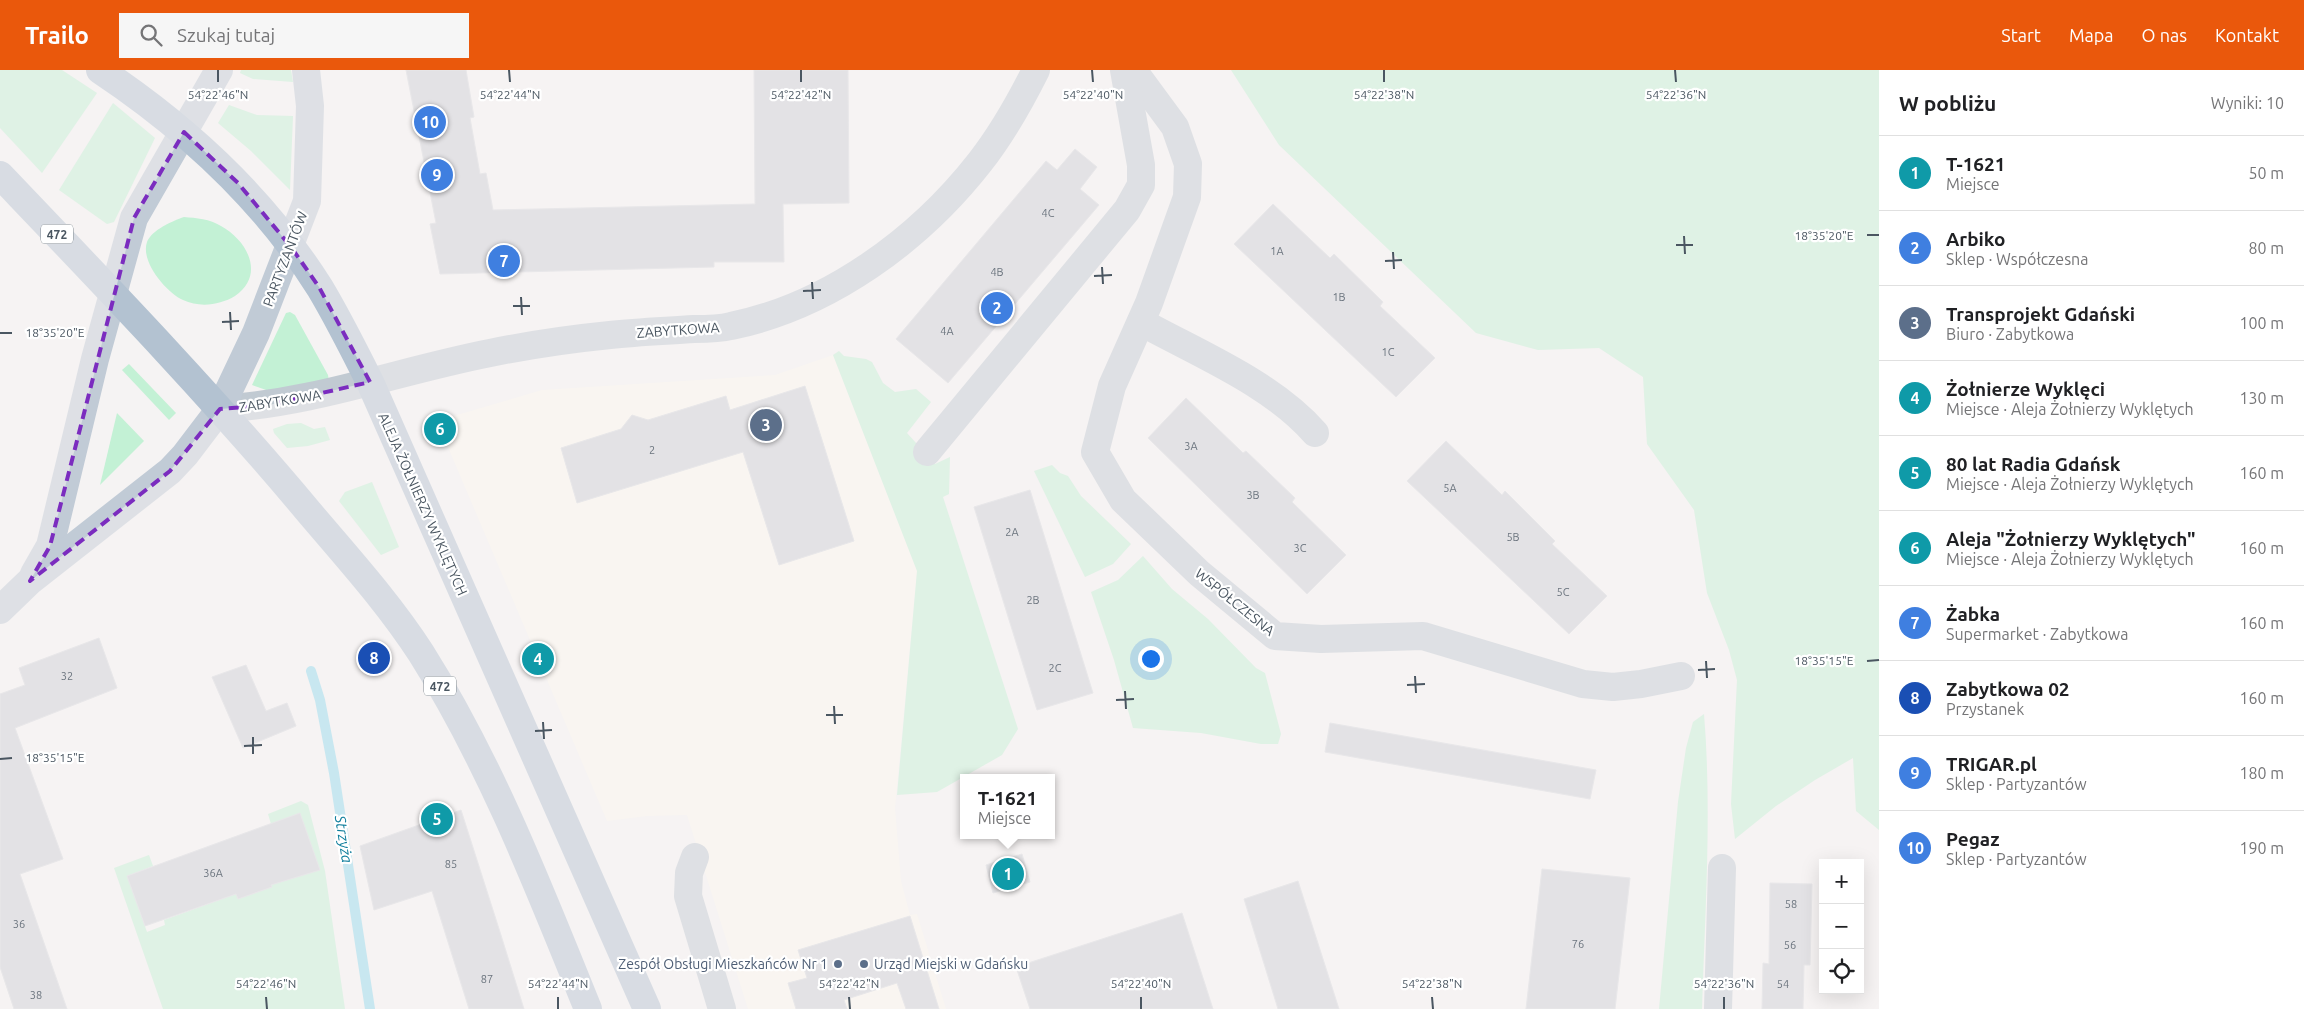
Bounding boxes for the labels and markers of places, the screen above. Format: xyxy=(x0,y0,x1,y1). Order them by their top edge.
pin: 10 xyxy=(414,103,446,141)
pin: 9 xyxy=(421,156,453,194)
pin: 7 xyxy=(488,242,520,280)
pin: 2 xyxy=(981,289,1013,327)
pin: 3 xyxy=(750,406,782,444)
pin: 6 xyxy=(424,410,456,448)
pin: 8 xyxy=(358,639,390,677)
pin: 4 xyxy=(522,640,554,678)
pin: 5 xyxy=(421,800,453,838)
pin: 1 xyxy=(992,855,1024,893)
place label: Zespół Obsługi Mieszkańców Nr 1 xyxy=(618,956,828,972)
place label: Urząd Miejski w Gdańsku xyxy=(874,956,1028,972)
marker: Zespół Obsługi Mieszkańców Nr 1 xyxy=(832,958,844,970)
marker: Urząd Miejski w Gdańsku xyxy=(858,958,870,970)

